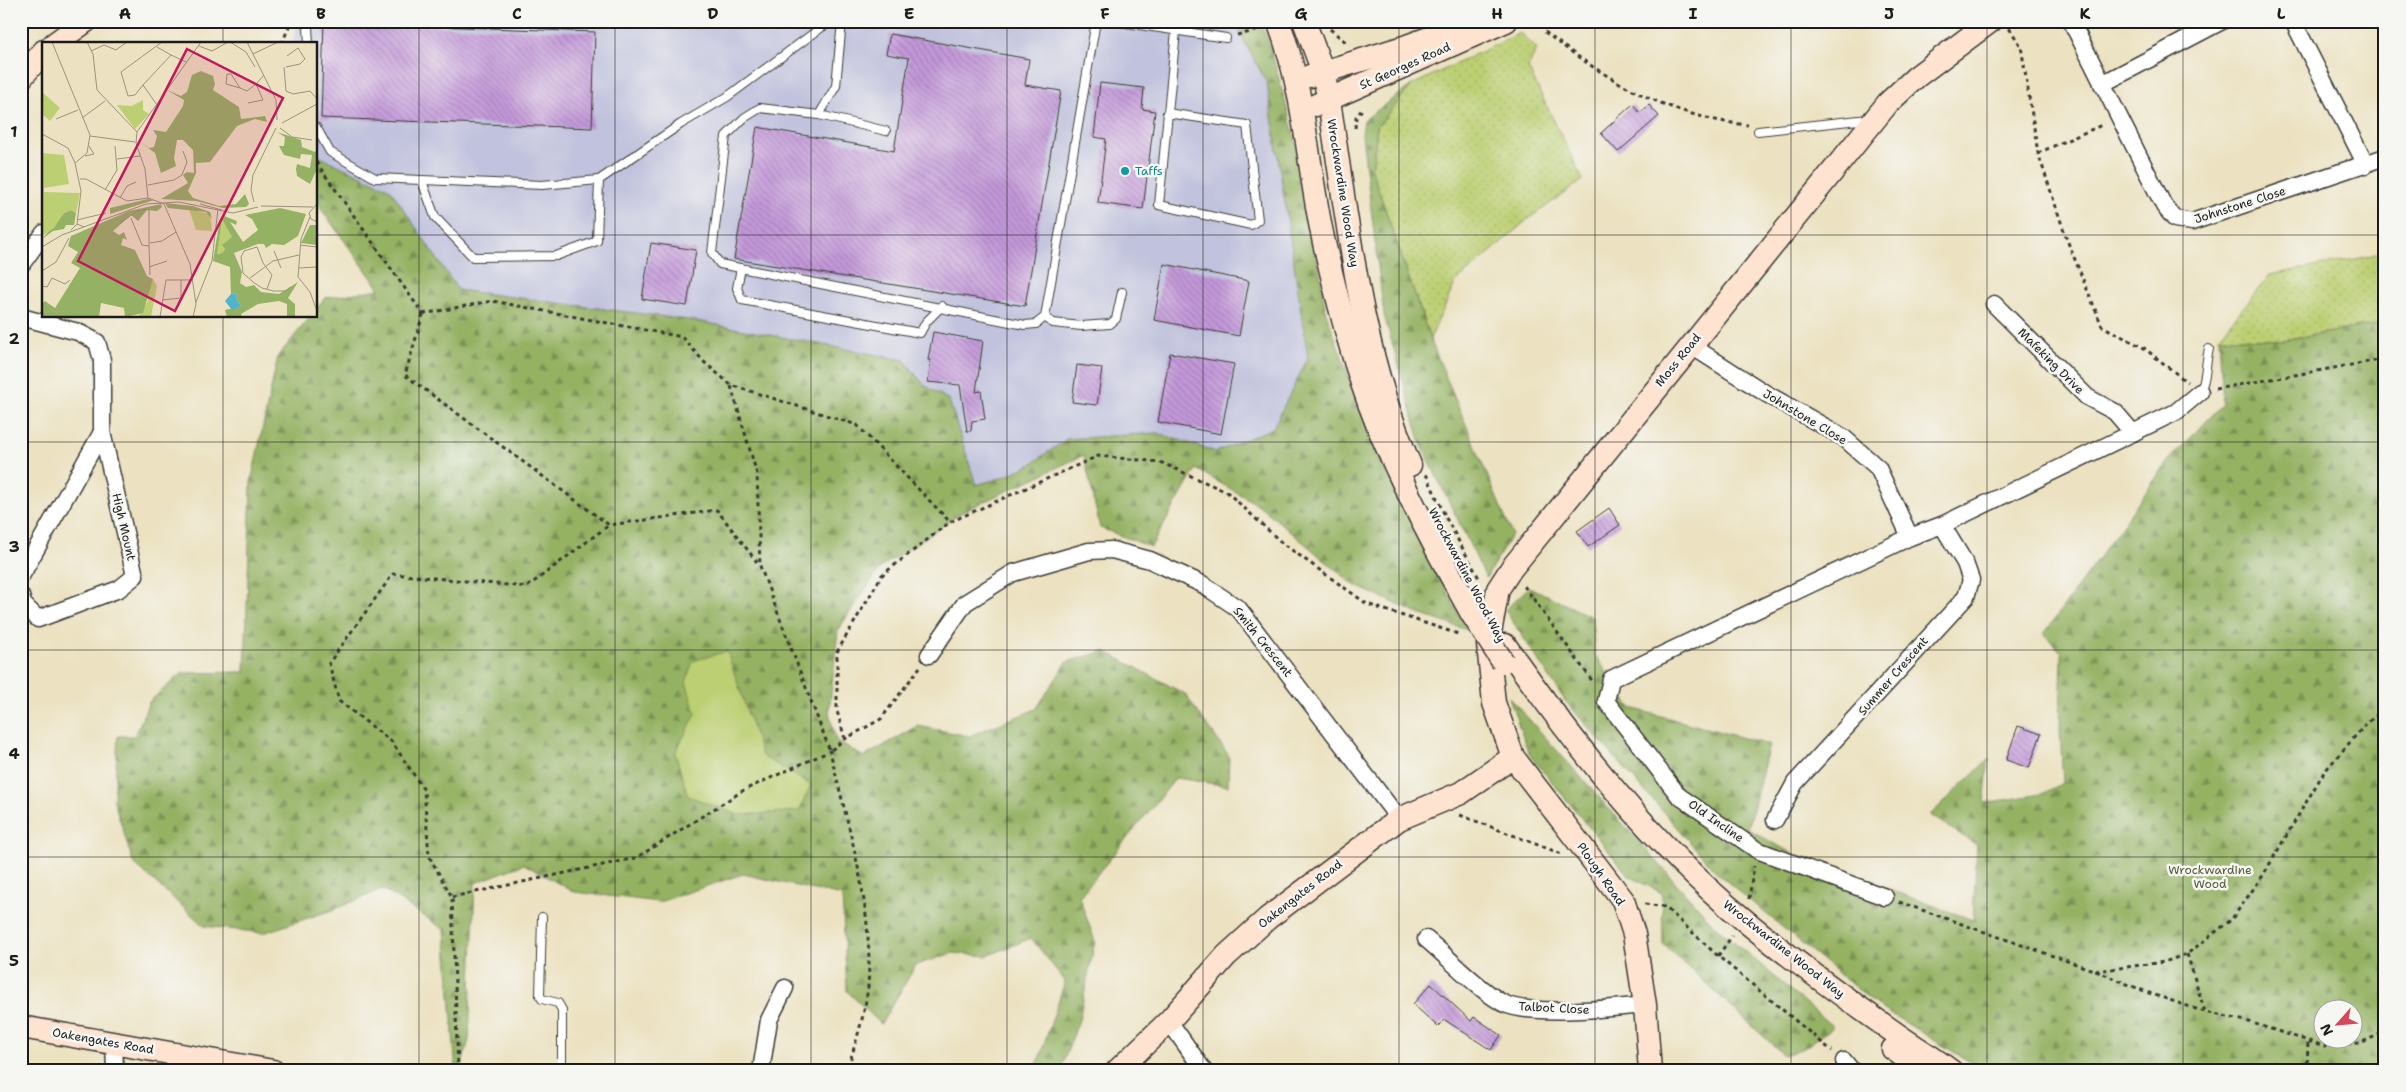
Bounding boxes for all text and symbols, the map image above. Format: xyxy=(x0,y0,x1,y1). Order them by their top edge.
text: A xyxy=(119,3,131,24)
text: B xyxy=(316,3,326,24)
text: C xyxy=(512,3,522,24)
text: D xyxy=(707,3,719,24)
text: E xyxy=(904,3,914,24)
text: F xyxy=(1100,3,1110,24)
text: G xyxy=(1295,3,1308,24)
text: H xyxy=(1491,3,1503,24)
text: I xyxy=(1689,3,1698,24)
text: J xyxy=(1884,3,1894,24)
text: K xyxy=(2080,3,2091,24)
text: L xyxy=(2277,3,2286,24)
street label: St Georges Road xyxy=(1357,39,1453,93)
inset map xyxy=(42,42,318,318)
street label: Wrockwardine Wood Way xyxy=(1323,118,1363,269)
text: 1 xyxy=(10,121,18,142)
place label: Taffs xyxy=(1135,163,1163,179)
marker: Taffs xyxy=(1119,165,1131,177)
street label: Johnstone Close xyxy=(2192,183,2288,227)
street label: Mafeking Drive xyxy=(2014,324,2088,398)
text: 2 xyxy=(8,328,20,349)
street label: Moss Road xyxy=(1652,330,1705,390)
street label: Johnstone Close xyxy=(1760,386,1850,449)
street label: High Mount xyxy=(108,492,140,562)
street label: Wrockwardine Wood Way xyxy=(1425,505,1509,645)
text: 3 xyxy=(8,536,20,557)
street label: Smith Crescent xyxy=(1230,604,1296,680)
street label: Summer Crescent xyxy=(1854,633,1932,719)
text: 4 xyxy=(8,743,20,764)
street label: Old Incline xyxy=(1685,796,1747,846)
street label: Plough Road xyxy=(1573,839,1629,909)
street label: Oakengates Road xyxy=(1255,856,1346,932)
park label: Wrockwardine Wood xyxy=(2168,862,2252,892)
street label: Wrockwardine Wood Way xyxy=(1720,896,1848,1002)
text: 5 xyxy=(9,950,19,971)
street label: Talbot Close xyxy=(1518,998,1590,1018)
north arrow xyxy=(2314,1000,2364,1050)
text: N xyxy=(2316,1021,2337,1039)
street label: Oakengates Road xyxy=(51,1024,155,1058)

